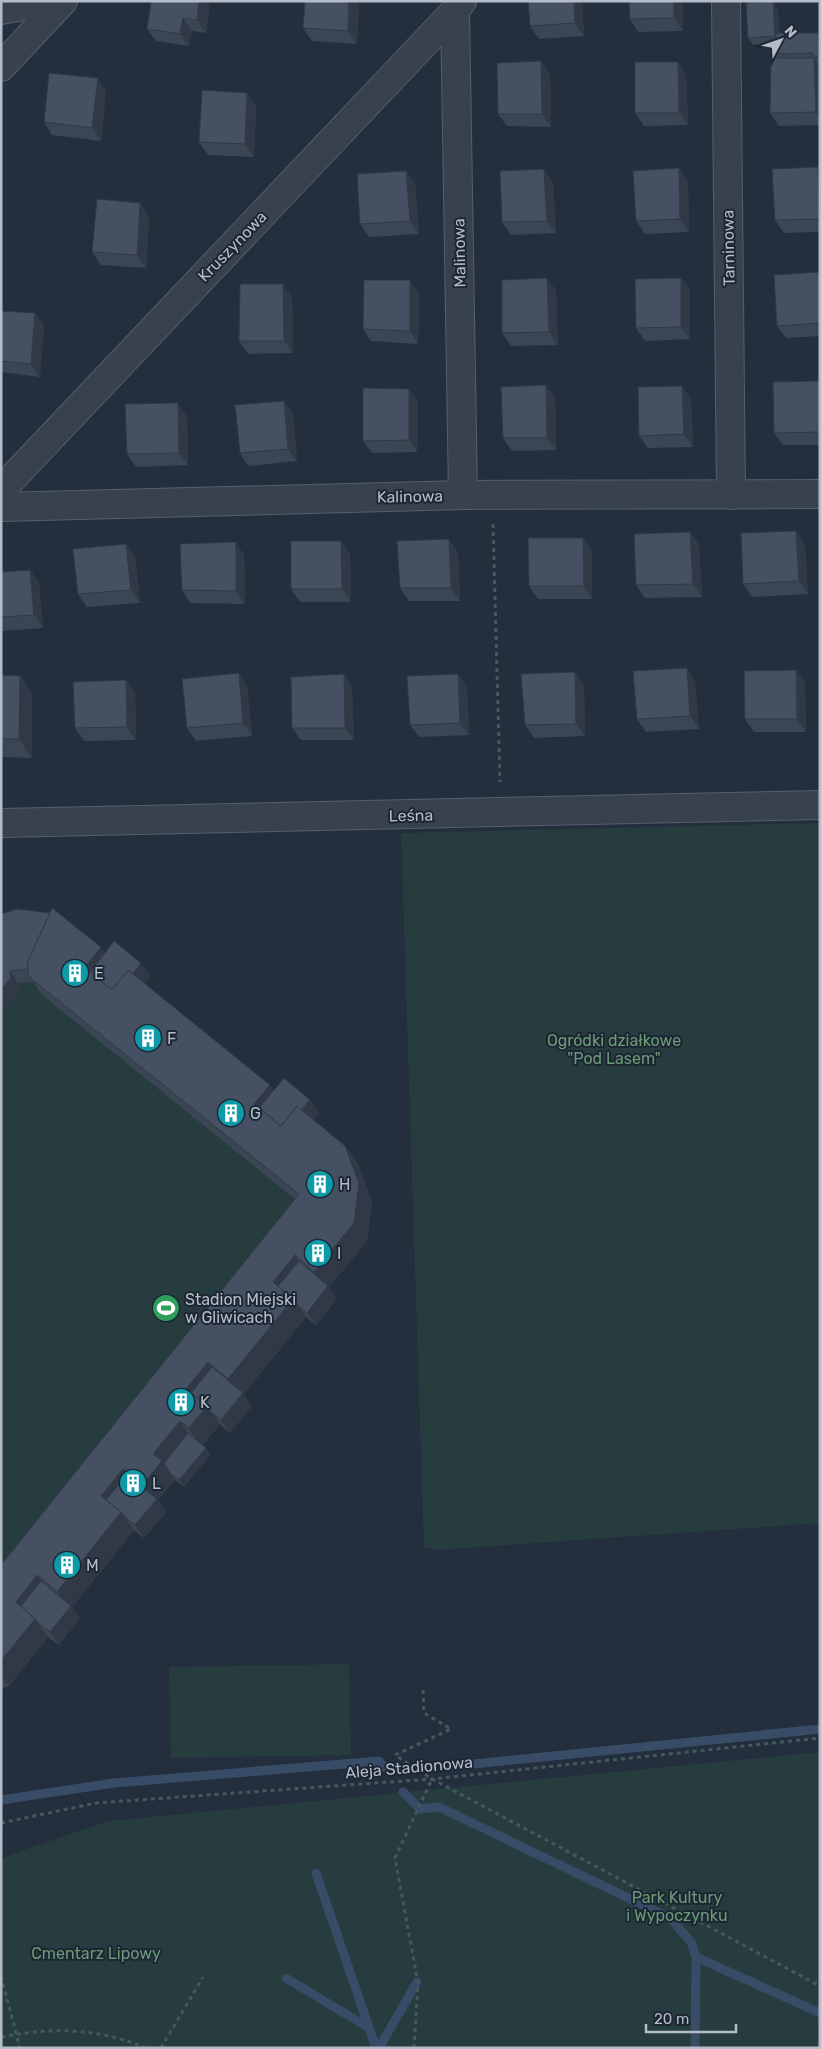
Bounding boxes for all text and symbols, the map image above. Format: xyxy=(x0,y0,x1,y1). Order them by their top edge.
north arrow xyxy=(756,15,806,65)
text: N xyxy=(781,22,800,41)
street label: Kruszynowa xyxy=(194,207,271,286)
street label: Tarninowa xyxy=(718,210,739,286)
street label: Malinowa xyxy=(449,218,470,288)
street label: Kalinowa xyxy=(377,486,443,507)
street label: Leśna xyxy=(389,806,433,825)
building icon: E xyxy=(60,958,90,988)
place label: E xyxy=(94,964,104,983)
building icon: F xyxy=(133,1023,163,1053)
place label: F xyxy=(167,1029,176,1048)
park label: Ogródki działkowe "Pod Lasem" xyxy=(547,1031,681,1068)
building icon: G xyxy=(216,1098,246,1128)
place label: G xyxy=(250,1104,261,1123)
building icon: H xyxy=(305,1169,335,1199)
place label: H xyxy=(339,1175,350,1194)
building icon: I xyxy=(303,1238,333,1268)
place label: I xyxy=(337,1244,341,1263)
place label: Stadion Miejski w Gliwicach xyxy=(185,1290,296,1327)
sports icon: Stadion Miejski w Gliwicach xyxy=(151,1293,181,1323)
building icon: K xyxy=(166,1387,196,1417)
place label: K xyxy=(200,1393,210,1412)
building icon: L xyxy=(118,1468,148,1498)
place label: L xyxy=(152,1474,161,1493)
building icon: M xyxy=(52,1550,82,1580)
place label: M xyxy=(86,1556,99,1575)
street label: Aleja Stadionowa xyxy=(344,1752,474,1783)
park label: Park Kultury i Wypoczynku xyxy=(626,1888,728,1925)
park label: Cmentarz Lipowy xyxy=(31,1944,161,1963)
scale bar xyxy=(646,2002,736,2034)
text: 20 m xyxy=(654,2010,689,2028)

